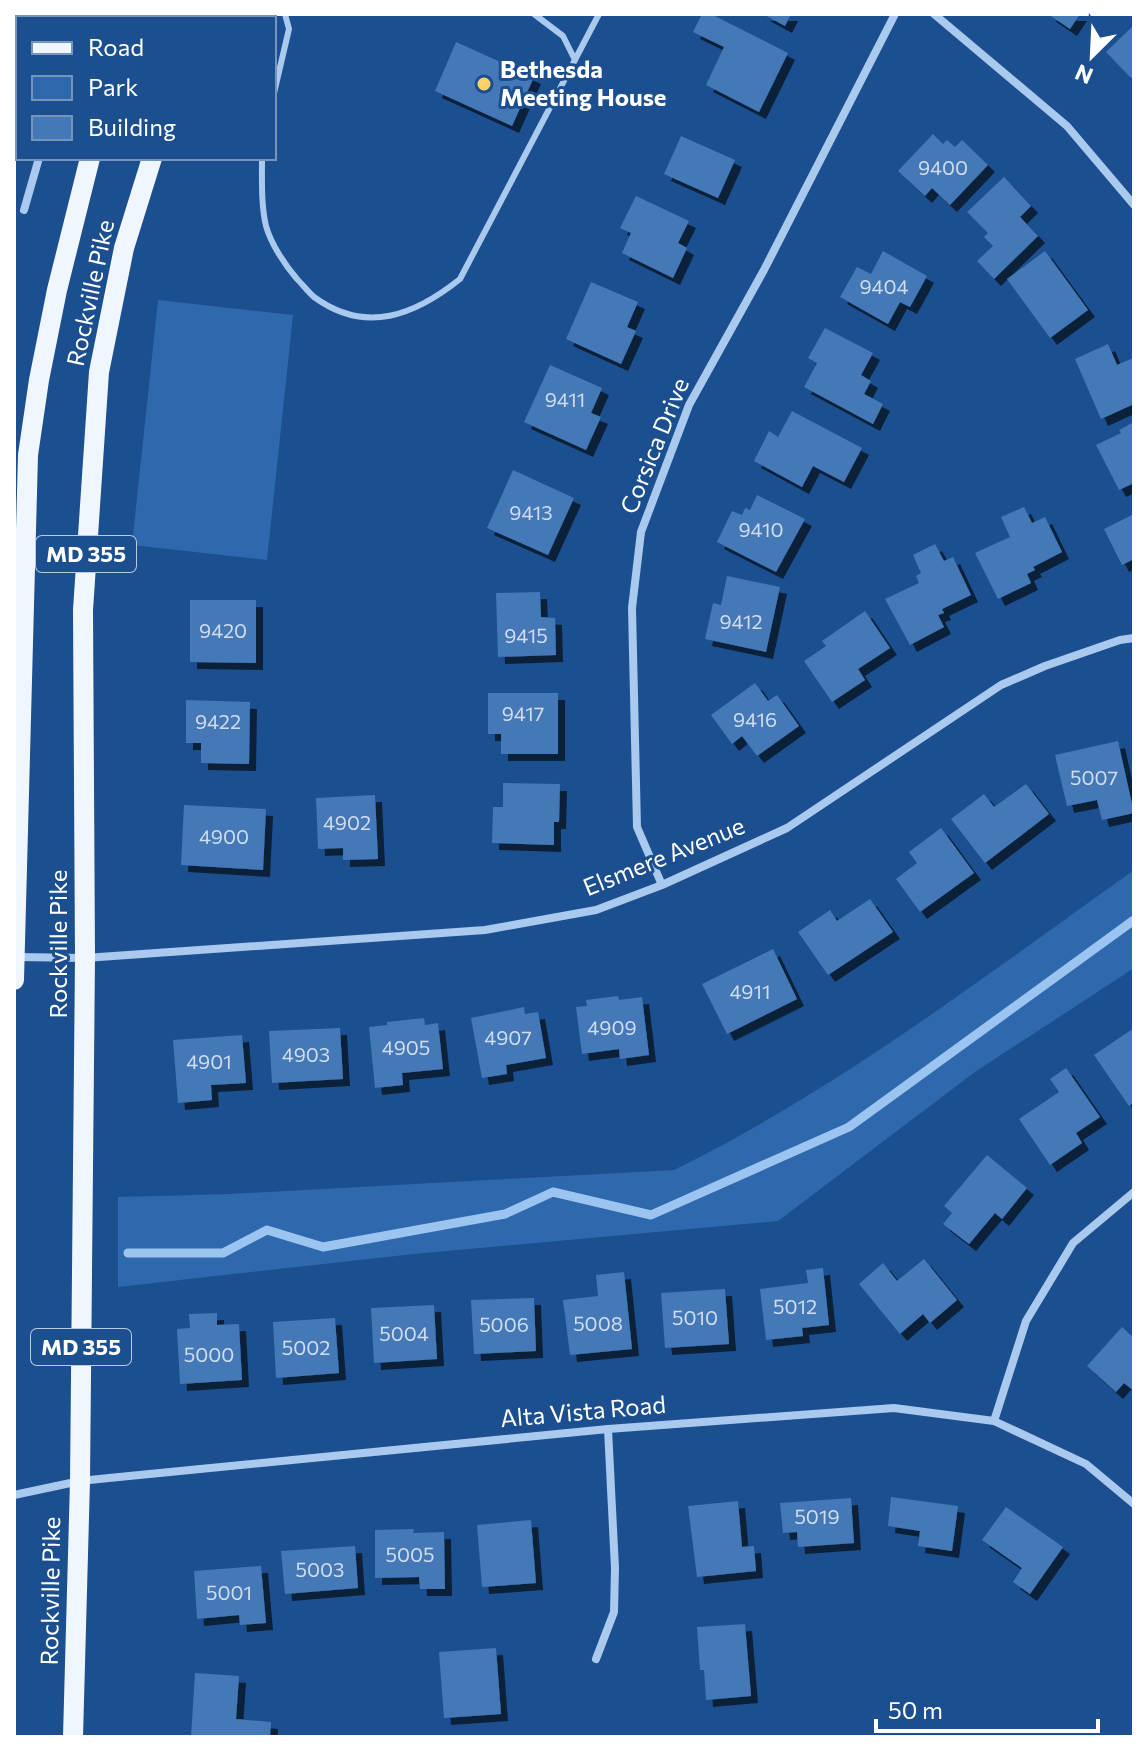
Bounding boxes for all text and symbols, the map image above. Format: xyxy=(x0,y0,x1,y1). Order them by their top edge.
legend xyxy=(16,16,276,160)
north arrow xyxy=(1052,16,1132,96)
text: Road xyxy=(88,32,144,61)
place label: Bethesda Meeting House xyxy=(500,54,667,111)
text: N xyxy=(1071,59,1097,90)
text: Park xyxy=(88,72,138,101)
marker: Bethesda Meeting House xyxy=(475,75,493,93)
text: Building xyxy=(88,112,176,141)
house number: 9400 xyxy=(918,155,968,179)
street label: Rockville Pike xyxy=(60,217,119,368)
house number: 9404 xyxy=(859,274,909,298)
street label: Corsica Drive xyxy=(613,373,694,518)
house number: 9411 xyxy=(545,387,585,411)
house number: 9413 xyxy=(509,500,553,524)
house number: 9410 xyxy=(738,517,784,541)
road number: MD 355 xyxy=(36,536,136,572)
house number: 9412 xyxy=(719,609,763,633)
house number: 9420 xyxy=(199,618,247,642)
house number: 9415 xyxy=(504,623,548,647)
house number: 9417 xyxy=(502,701,544,725)
house number: 9416 xyxy=(733,707,777,731)
house number: 9422 xyxy=(195,709,241,733)
house number: 5007 xyxy=(1070,765,1118,789)
house number: 4902 xyxy=(323,810,371,834)
street label: Elsmere Avenue xyxy=(579,810,748,901)
house number: 4900 xyxy=(199,824,249,848)
street label: Rockville Pike xyxy=(43,870,72,1018)
house number: 4911 xyxy=(729,979,771,1003)
house number: 4909 xyxy=(587,1015,637,1039)
house number: 4907 xyxy=(484,1025,532,1049)
house number: 4905 xyxy=(382,1035,430,1059)
house number: 4903 xyxy=(282,1042,330,1066)
house number: 4901 xyxy=(186,1049,232,1073)
house number: 5012 xyxy=(773,1294,817,1318)
house number: 5010 xyxy=(672,1305,718,1329)
house number: 5008 xyxy=(573,1311,623,1335)
house number: 5006 xyxy=(479,1312,529,1336)
house number: 5004 xyxy=(379,1321,429,1345)
road number: MD 355 xyxy=(31,1329,131,1365)
house number: 5002 xyxy=(282,1335,330,1359)
house number: 5000 xyxy=(184,1342,234,1366)
street label: Alta Vista Road xyxy=(499,1389,667,1432)
house number: 5019 xyxy=(794,1504,840,1528)
street label: Rockville Pike xyxy=(34,1516,65,1666)
house number: 5005 xyxy=(385,1542,435,1566)
house number: 5003 xyxy=(296,1557,344,1581)
house number: 5001 xyxy=(206,1580,252,1604)
scale bar xyxy=(876,1683,1098,1733)
text: 50 m xyxy=(888,1695,943,1724)

